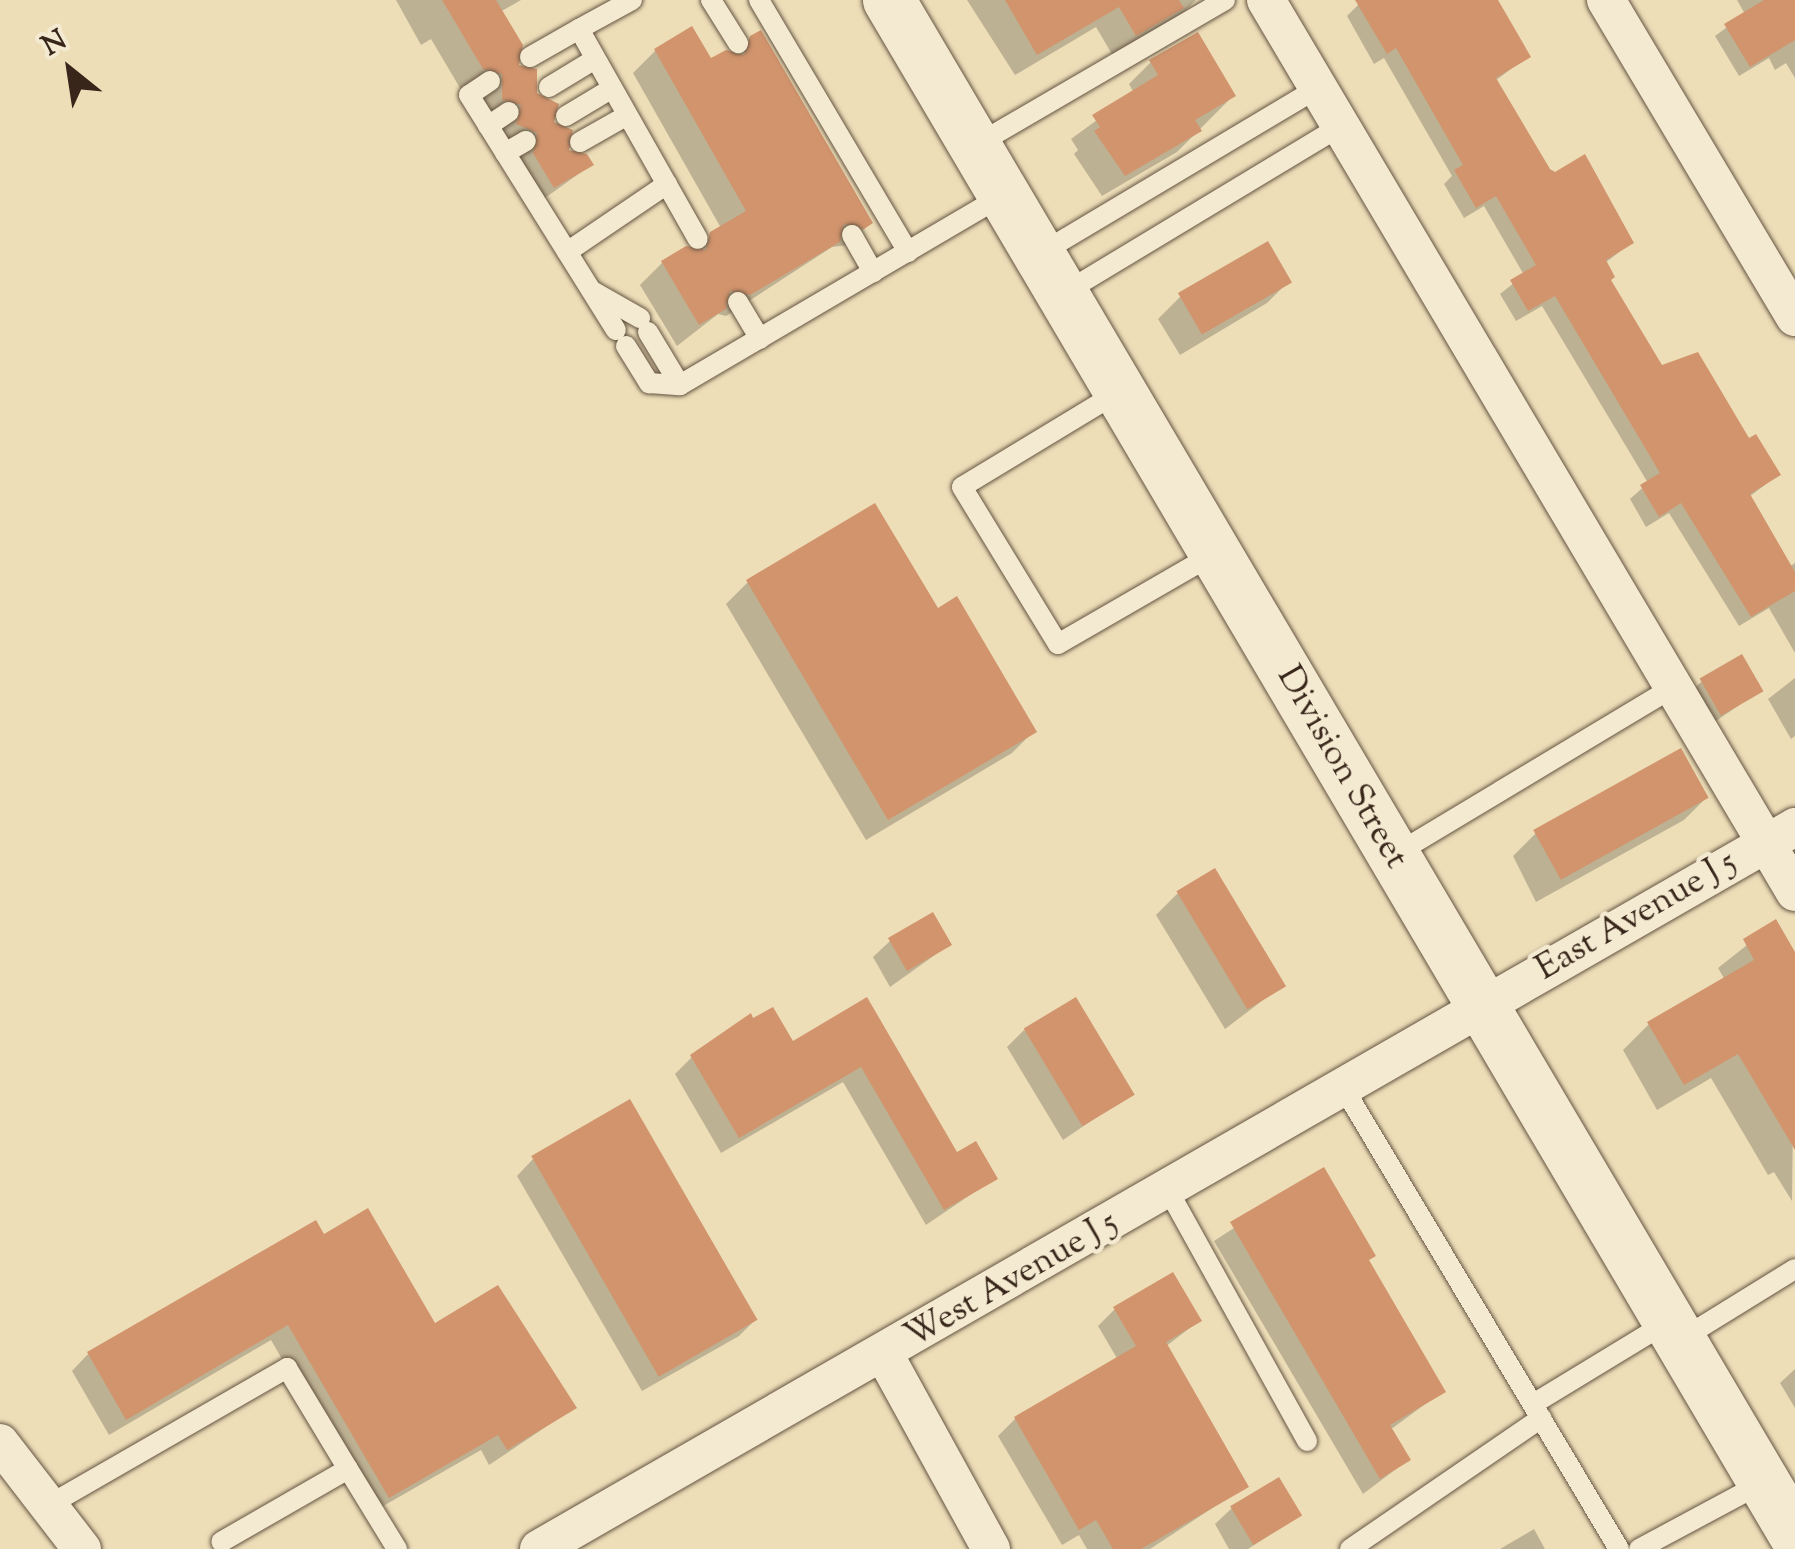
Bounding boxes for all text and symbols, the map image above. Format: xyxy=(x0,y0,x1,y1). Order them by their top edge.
north arrow xyxy=(20,20,120,120)
text: N xyxy=(35,21,75,67)
street label: Division Street xyxy=(1266,659,1416,877)
street label: East Avenue J 5 xyxy=(1529,843,1745,991)
street label: West Avenue J 5 xyxy=(898,1203,1126,1359)

